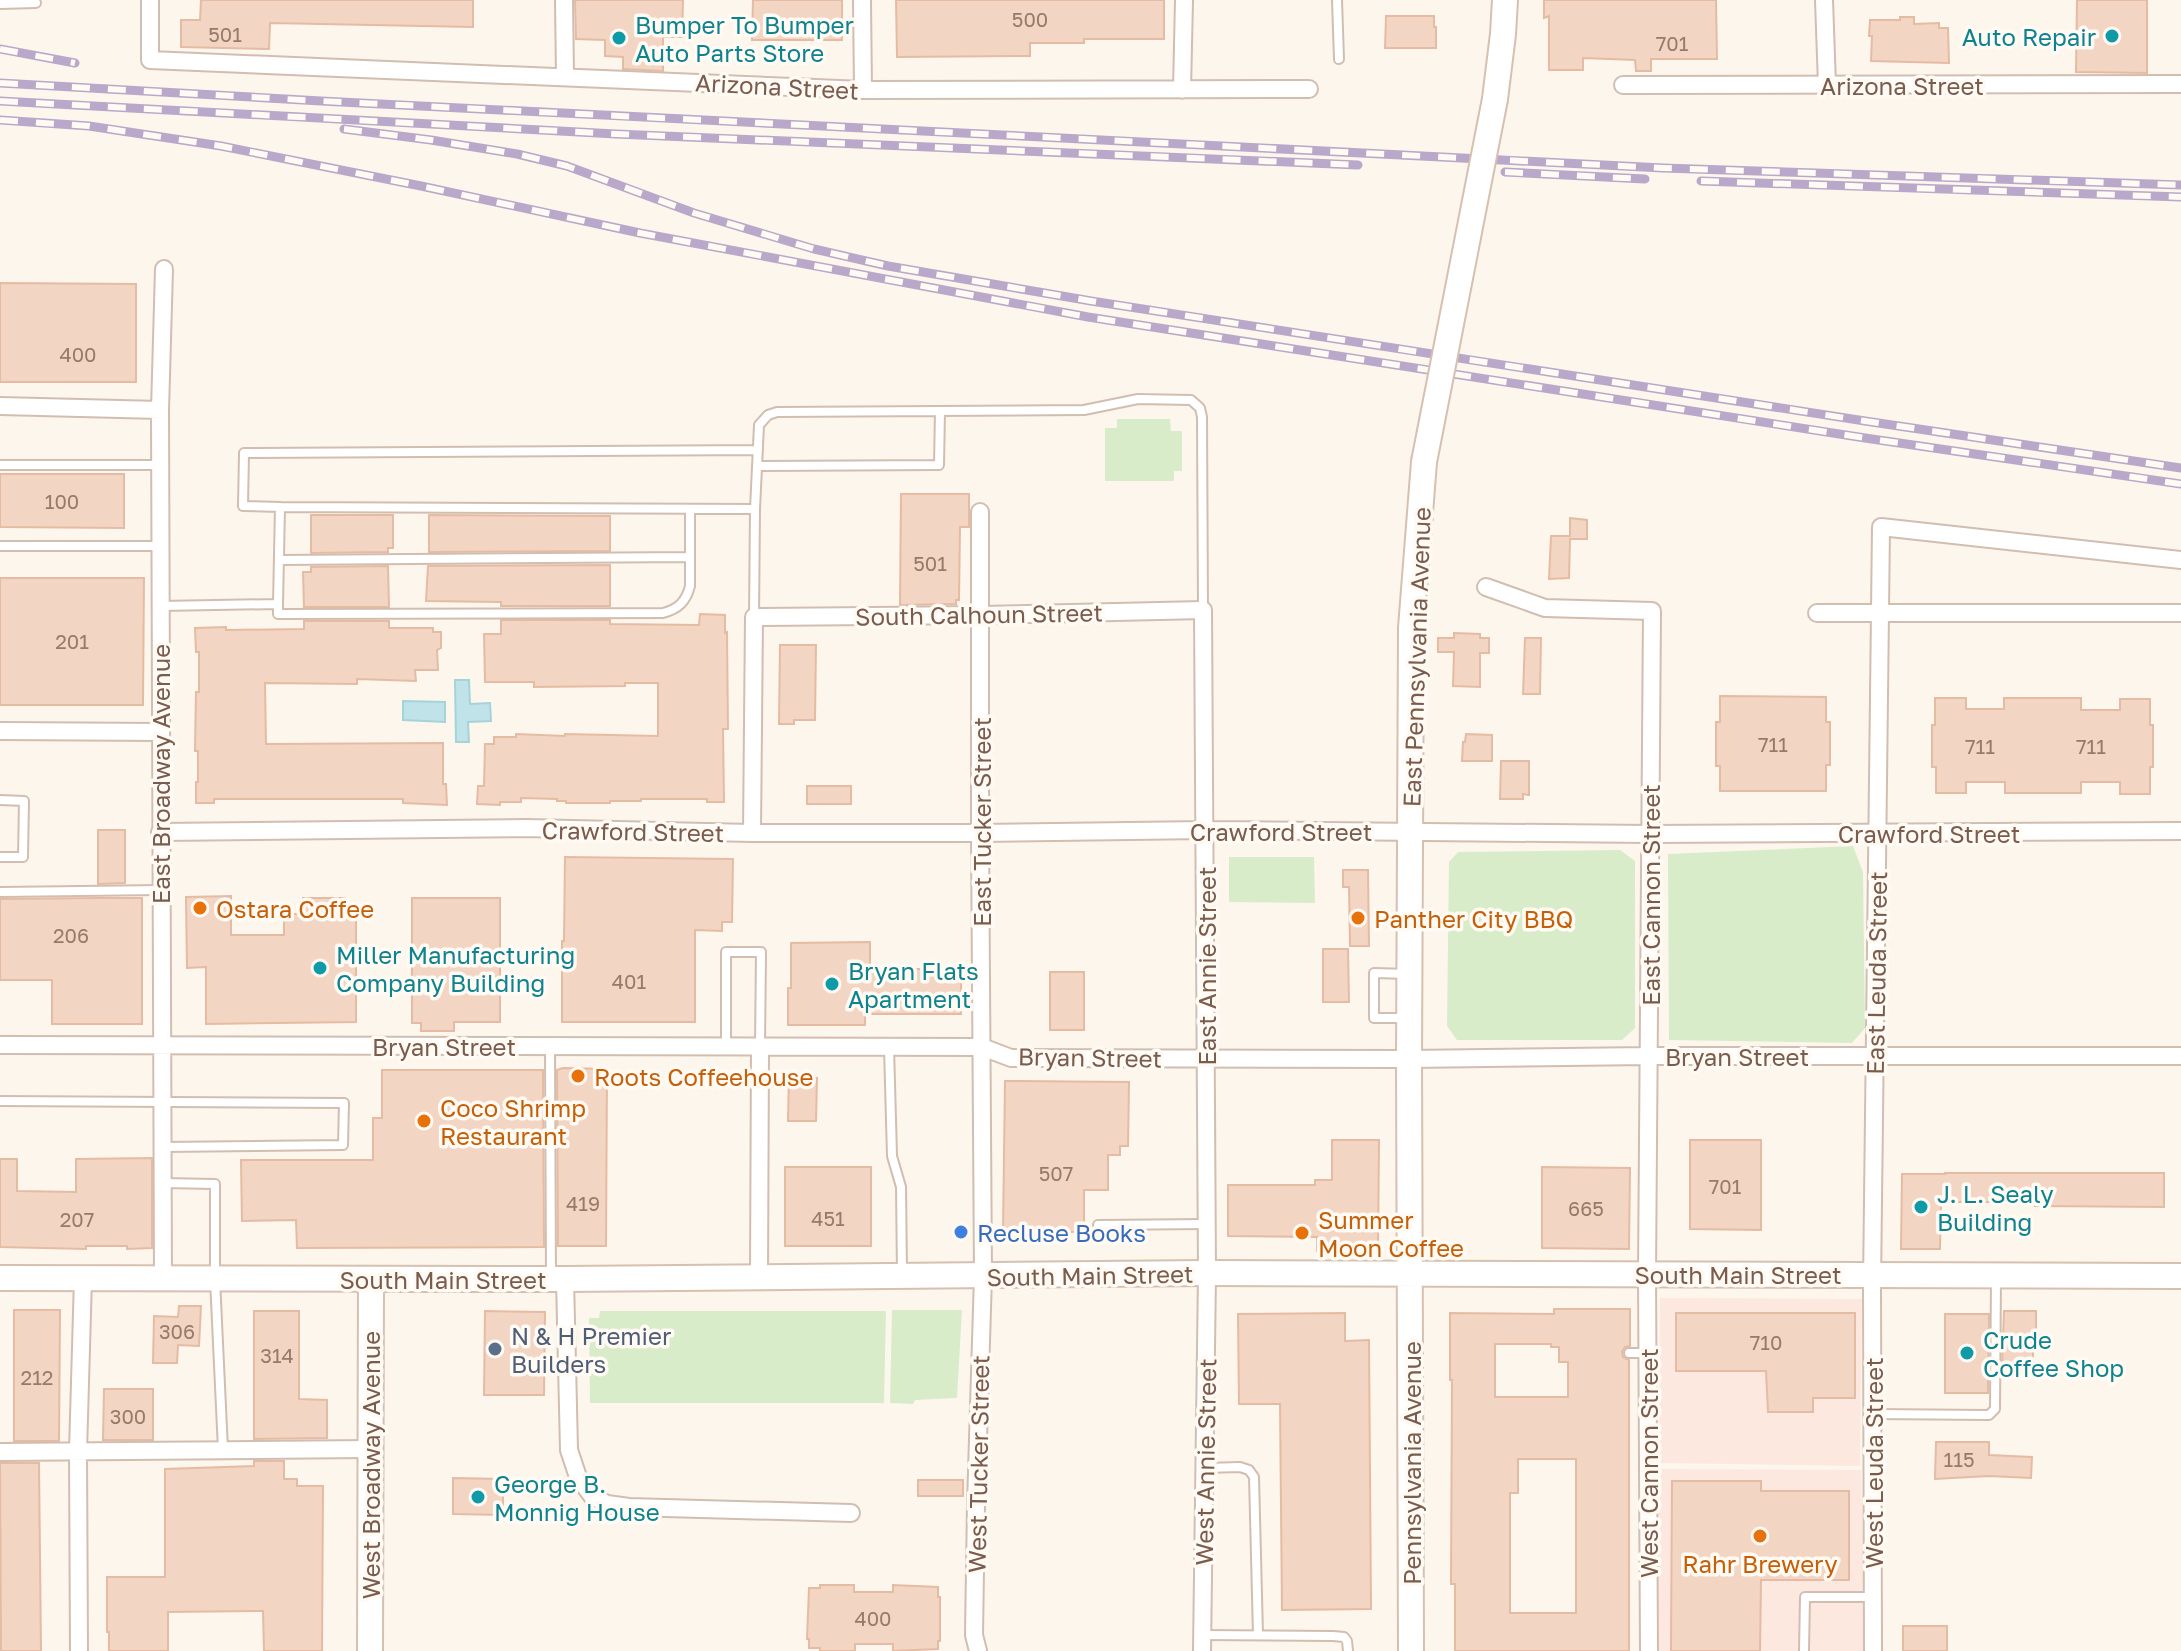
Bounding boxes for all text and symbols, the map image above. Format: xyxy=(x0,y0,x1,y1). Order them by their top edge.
house number: 500 xyxy=(1012,7,1048,31)
place label: Bumper To Bumper Auto Parts Store xyxy=(635,10,854,67)
house number: 501 xyxy=(208,22,242,46)
place label: Auto Repair xyxy=(1962,22,2096,51)
marker: Auto Repair xyxy=(2103,27,2121,45)
marker: Bumper To Bumper Auto Parts Store xyxy=(610,29,628,47)
house number: 701 xyxy=(1656,31,1689,55)
street label: Arizona Street xyxy=(694,67,860,105)
street label: Arizona Street xyxy=(1820,71,1984,100)
house number: 400 xyxy=(60,342,97,366)
house number: 100 xyxy=(45,489,79,513)
street label: East Pennsylvania Avenue xyxy=(1396,506,1436,808)
house number: 501 xyxy=(913,551,947,575)
street label: South Calhoun Street xyxy=(855,597,1103,631)
house number: 201 xyxy=(55,629,89,653)
street label: East Broadway Avenue xyxy=(146,644,175,904)
street label: East Tucker Street xyxy=(967,717,996,927)
house number: 711 xyxy=(1758,732,1788,756)
house number: 711 xyxy=(1965,734,1995,758)
house number: 711 xyxy=(2076,734,2106,758)
street label: East Cannon Street xyxy=(1636,784,1665,1006)
street label: Crawford Street xyxy=(541,815,725,847)
street label: Crawford Street xyxy=(1190,817,1372,846)
street label: Crawford Street xyxy=(1838,819,2020,848)
street label: East Annie Street xyxy=(1192,866,1221,1066)
street label: East Leuda Street xyxy=(1860,871,1892,1075)
place label: Ostara Coffee xyxy=(216,894,374,923)
marker: Ostara Coffee xyxy=(191,899,209,917)
place label: Panther City BBQ xyxy=(1374,904,1573,933)
marker: Panther City BBQ xyxy=(1349,909,1367,927)
house number: 206 xyxy=(53,923,89,947)
place label: Miller Manufacturing Company Building xyxy=(336,940,575,997)
place label: Bryan Flats Apartment xyxy=(848,956,979,1013)
marker: Miller Manufacturing Company Building xyxy=(311,959,329,977)
house number: 401 xyxy=(612,969,646,993)
marker: Bryan Flats Apartment xyxy=(823,975,841,993)
street label: Bryan Street xyxy=(372,1032,516,1061)
street label: Bryan Street xyxy=(1018,1041,1162,1073)
street label: Bryan Street xyxy=(1665,1042,1809,1071)
place label: Roots Coffeehouse xyxy=(594,1062,813,1091)
marker: Roots Coffeehouse xyxy=(569,1067,587,1085)
place label: Coco Shrimp Restaurant xyxy=(440,1093,586,1150)
marker: Coco Shrimp Restaurant xyxy=(415,1112,433,1130)
house number: 507 xyxy=(1039,1161,1073,1185)
house number: 701 xyxy=(1709,1174,1742,1198)
place label: J. L. Sealy Building xyxy=(1937,1179,2054,1236)
house number: 419 xyxy=(566,1191,600,1215)
house number: 665 xyxy=(1568,1196,1604,1220)
marker: J. L. Sealy Building xyxy=(1912,1198,1930,1216)
place label: Summer Moon Coffee xyxy=(1318,1205,1464,1262)
house number: 451 xyxy=(811,1206,845,1230)
house number: 207 xyxy=(60,1207,94,1231)
place label: Recluse Books xyxy=(977,1218,1146,1247)
marker: Recluse Books xyxy=(952,1223,970,1241)
marker: Summer Moon Coffee xyxy=(1293,1224,1311,1242)
street label: South Main Street xyxy=(986,1259,1194,1291)
street label: South Main Street xyxy=(1634,1260,1842,1289)
street label: South Main Street xyxy=(339,1265,547,1294)
house number: 306 xyxy=(159,1319,195,1343)
place label: N & H Premier Builders xyxy=(511,1321,671,1378)
place label: Crude Coffee Shop xyxy=(1983,1325,2124,1382)
house number: 710 xyxy=(1750,1330,1782,1354)
street label: West Broadway Avenue xyxy=(356,1331,385,1599)
marker: N & H Premier Builders xyxy=(486,1340,504,1358)
street label: Pennsylvania Avenue xyxy=(1397,1341,1426,1585)
house number: 314 xyxy=(260,1343,294,1367)
marker: Crude Coffee Shop xyxy=(1958,1344,1976,1362)
street label: West Cannon Street xyxy=(1634,1348,1663,1578)
street label: West Tucker Street xyxy=(962,1355,994,1573)
street label: West Leuda Street xyxy=(1859,1357,1888,1569)
street label: West Annie Street xyxy=(1189,1358,1221,1566)
house number: 212 xyxy=(21,1365,53,1389)
house number: 300 xyxy=(110,1404,146,1428)
house number: 115 xyxy=(1944,1447,1975,1471)
place label: George B. Monnig House xyxy=(494,1469,660,1526)
marker: George B. Monnig House xyxy=(469,1488,487,1506)
marker: Rahr Brewery xyxy=(1751,1527,1769,1545)
place label: Rahr Brewery xyxy=(1682,1549,1838,1578)
house number: 400 xyxy=(855,1606,892,1630)

